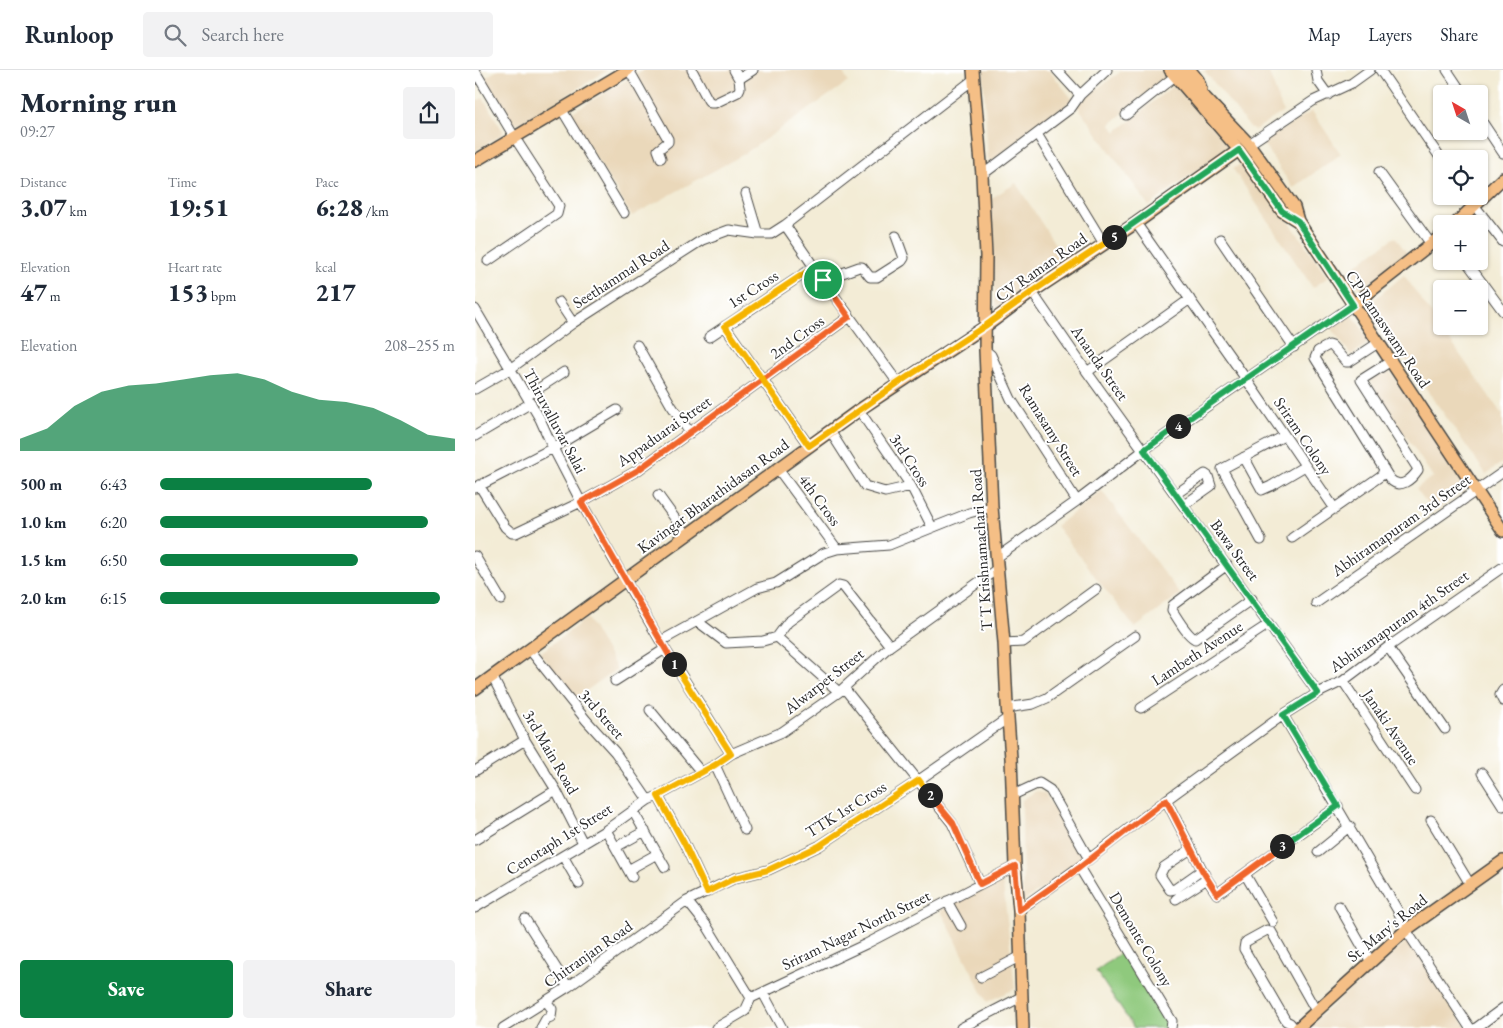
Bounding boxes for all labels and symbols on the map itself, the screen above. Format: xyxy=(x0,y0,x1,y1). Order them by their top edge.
north arrow xyxy=(1433,85,1487,140)
pin: 5 xyxy=(1101,224,1127,250)
street label: CV Raman Road xyxy=(991,227,1092,306)
street label: Seethammal Road xyxy=(569,234,674,313)
pin xyxy=(802,259,844,301)
street label: 1st Cross xyxy=(724,265,782,313)
street label: CP Ramaswamy Road xyxy=(1341,266,1436,393)
street label: 2nd Cross xyxy=(766,310,828,364)
street label: Ananda Street xyxy=(1066,320,1134,405)
street label: Thiruvalluvar Salai xyxy=(519,365,591,477)
street label: Ramasamy Street xyxy=(1014,380,1088,480)
street label: Appaduarai Street xyxy=(612,391,715,472)
street label: Sriram Colony xyxy=(1269,393,1337,480)
pin: 4 xyxy=(1165,414,1191,438)
street label: 3rd Cross xyxy=(885,429,935,491)
street label: Kavingar Bharathidasan Road xyxy=(633,433,794,558)
street label: T T Krishnamachari Road xyxy=(965,467,997,632)
street label: Abhiramapuram 3rd Street xyxy=(1326,469,1475,582)
street label: 4th Cross xyxy=(794,470,846,530)
street label: Bawa Street xyxy=(1206,515,1264,585)
street label: Abhiramapuram 4th Street xyxy=(1324,565,1473,678)
street label: Lambeth Avenue xyxy=(1147,616,1247,690)
street label: Alwarpet Street xyxy=(779,643,868,719)
pin: 1 xyxy=(661,652,687,676)
street label: Janaki Avenue xyxy=(1357,683,1424,769)
street label: 3rd Street xyxy=(575,685,629,743)
street label: 3rd Main Road xyxy=(518,706,584,799)
street label: TTK 1st Cross xyxy=(802,776,890,842)
pin: 2 xyxy=(917,782,943,808)
street label: Cenotaph 1st Street xyxy=(502,798,616,880)
pin: 3 xyxy=(1269,834,1295,858)
street label: Sriram Nagar North Street xyxy=(778,885,934,975)
street label: Demonte Colony xyxy=(1104,888,1178,991)
street label: St. Mary's Road xyxy=(1343,889,1432,967)
street label: Chitranjan Road xyxy=(539,915,637,992)

